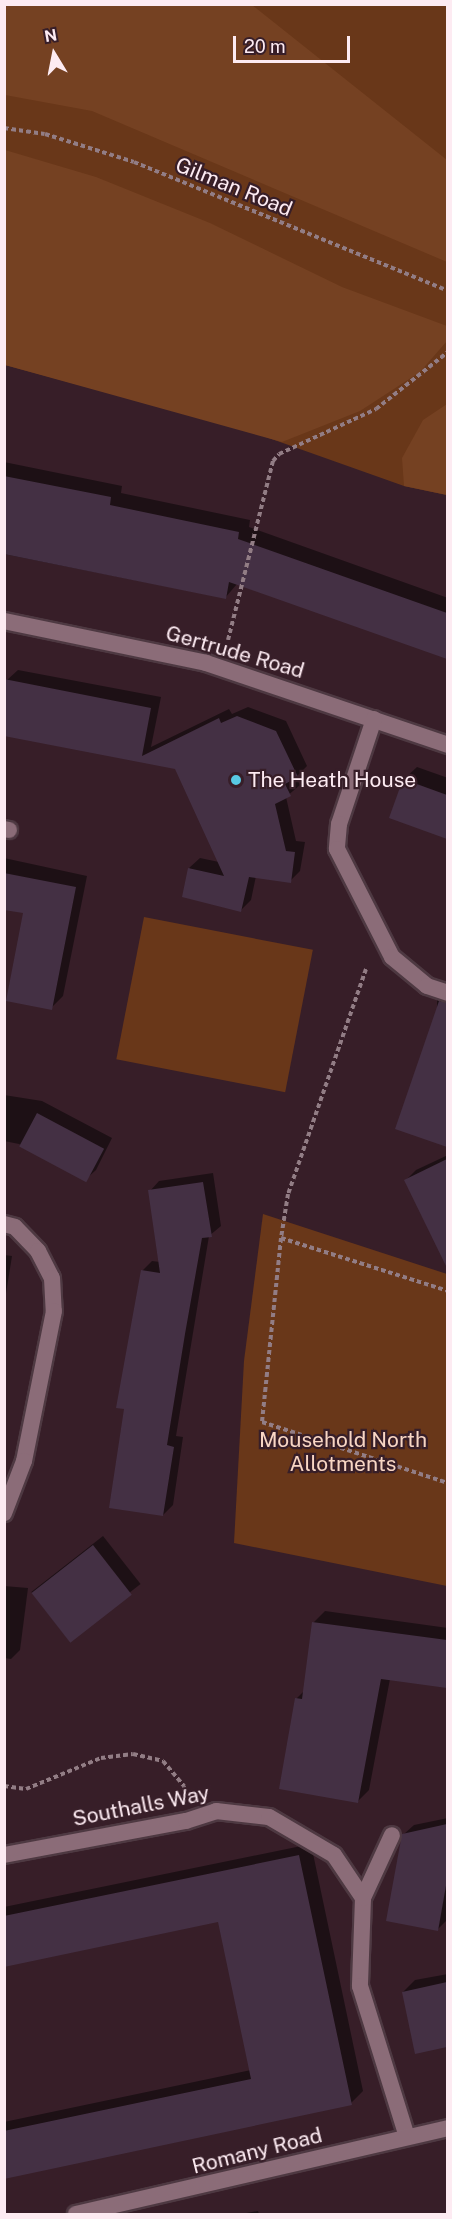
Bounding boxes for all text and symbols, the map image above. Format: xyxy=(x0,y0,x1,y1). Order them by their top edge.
north arrow xyxy=(24,24,84,84)
scale bar xyxy=(236,24,353,62)
text: N xyxy=(43,25,59,46)
text: 20 m xyxy=(244,36,286,57)
street label: Gilman Road xyxy=(172,152,296,222)
street label: Gertrude Road xyxy=(163,620,307,684)
place label: The Heath House xyxy=(248,767,416,793)
marker: The Heath House xyxy=(229,773,243,787)
park label: Mousehold North Allotments xyxy=(259,1427,427,1477)
street label: Southalls Way xyxy=(70,1780,212,1832)
street label: Romany Road xyxy=(189,2123,325,2179)

